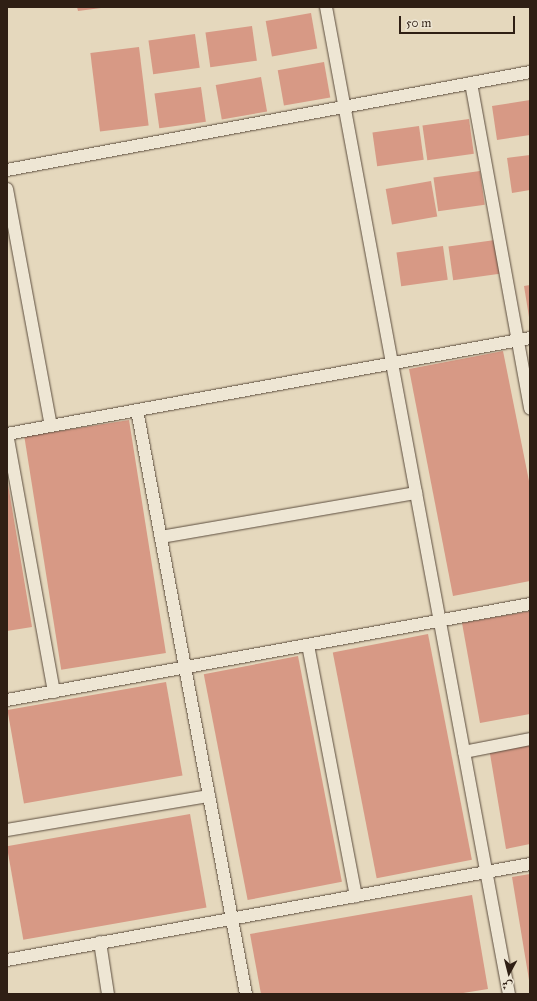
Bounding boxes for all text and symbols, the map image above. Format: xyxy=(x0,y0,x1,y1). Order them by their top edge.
scale bar xyxy=(401,8,517,34)
text: 50 m xyxy=(406,16,431,30)
north arrow xyxy=(489,953,529,993)
text: ش xyxy=(501,978,514,993)

